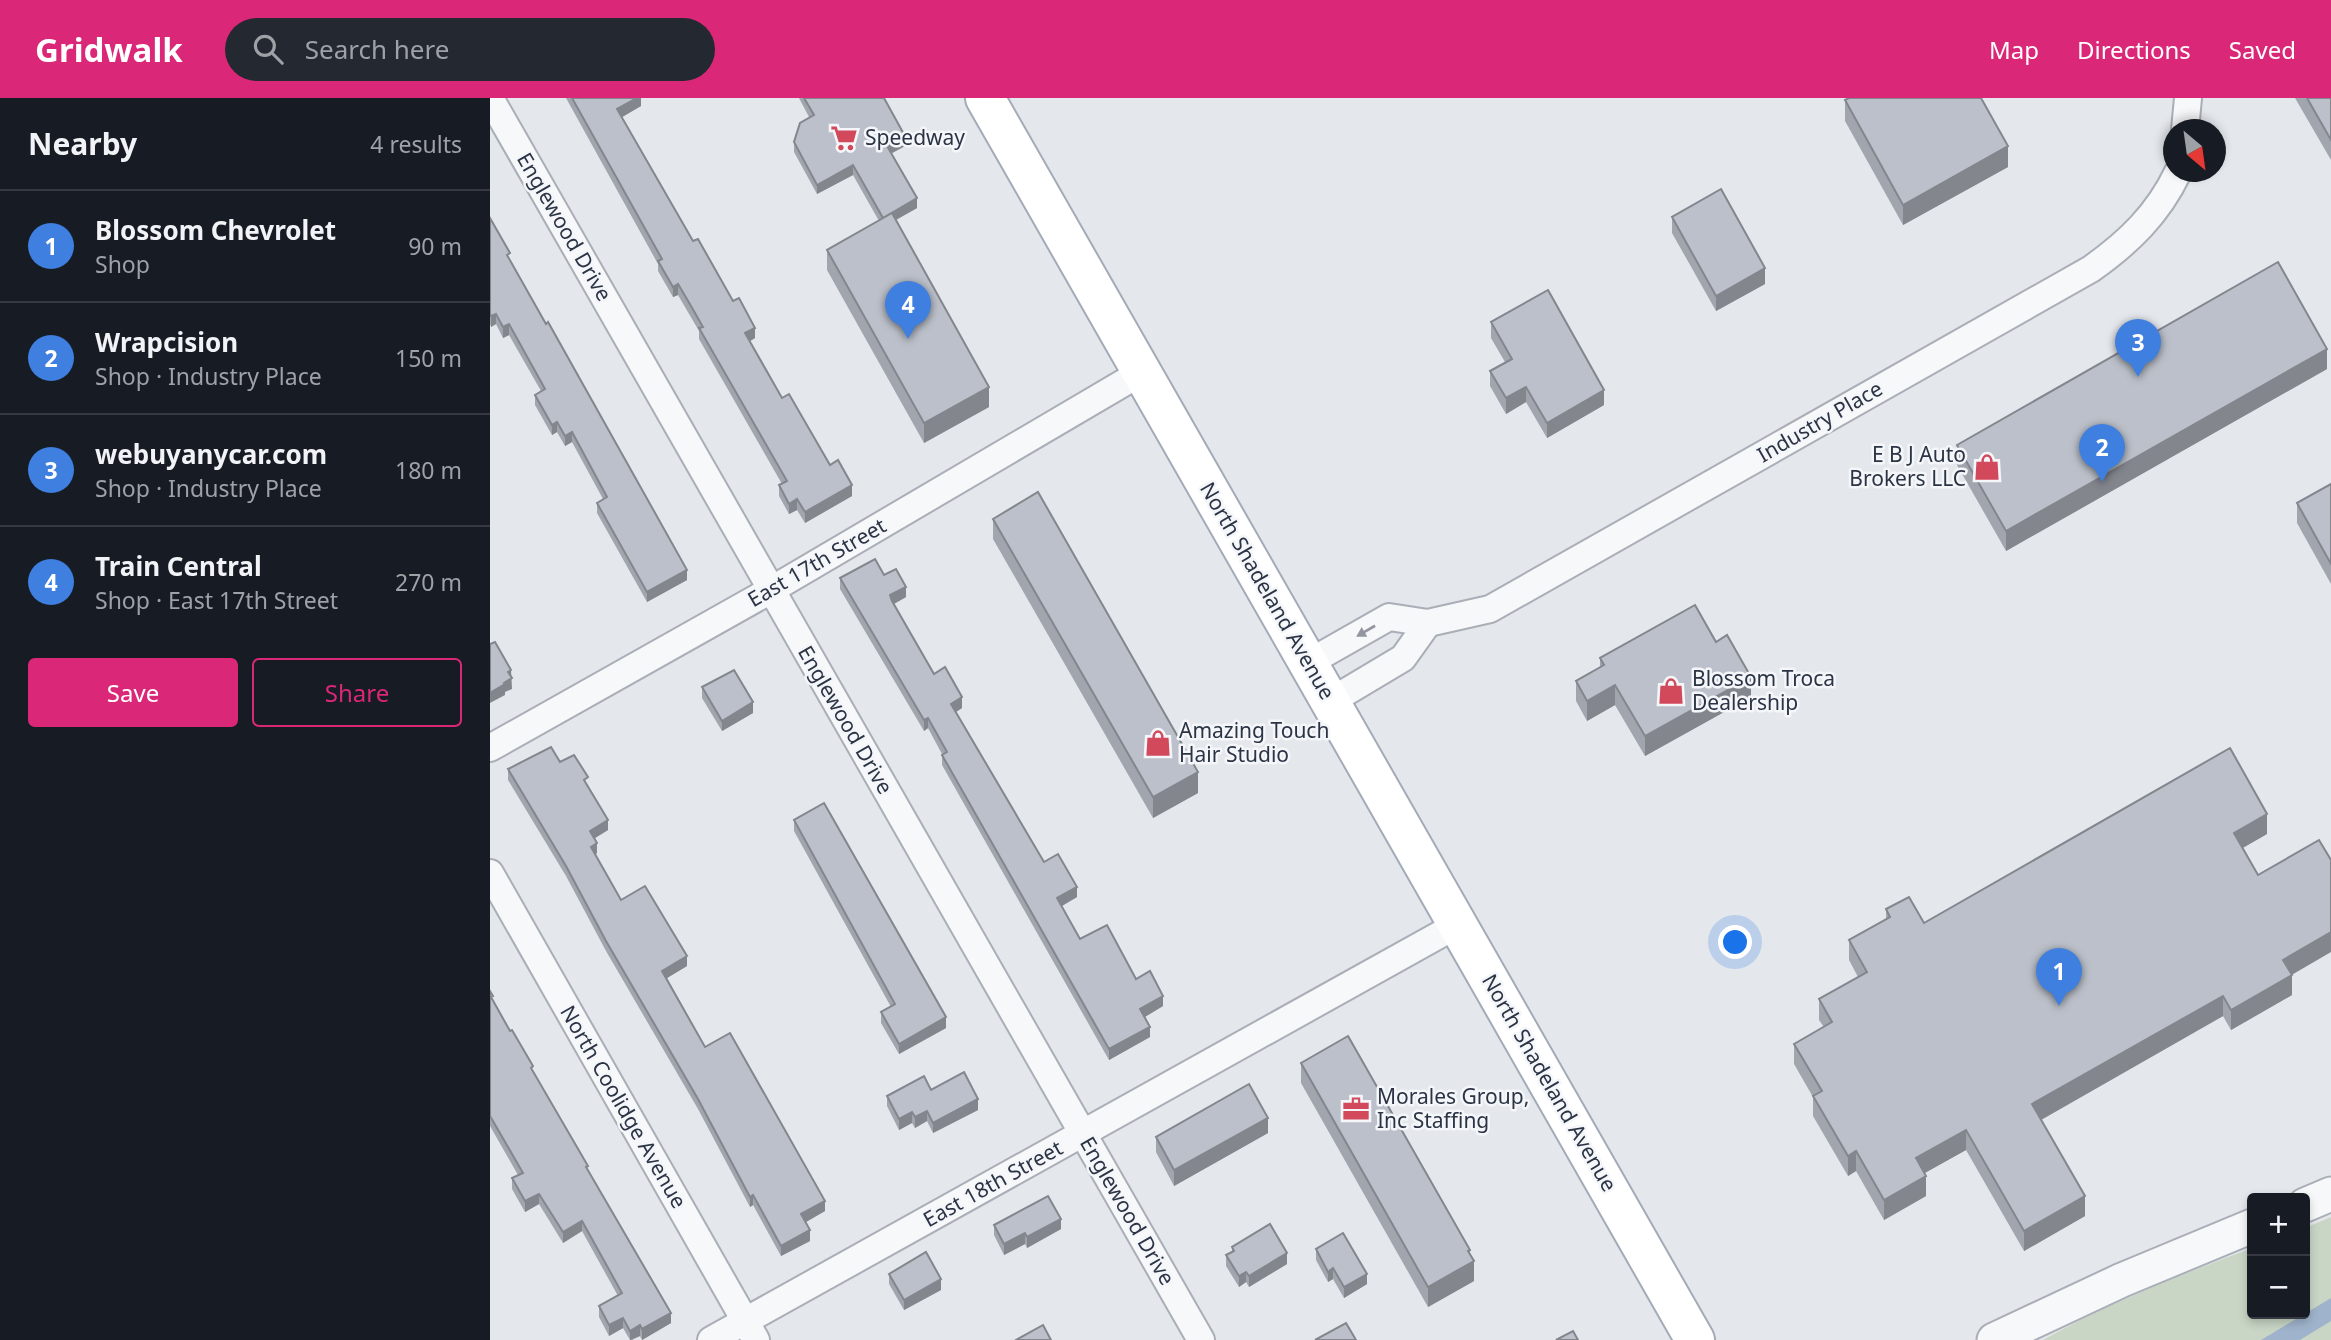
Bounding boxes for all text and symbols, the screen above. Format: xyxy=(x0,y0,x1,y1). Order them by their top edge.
search box xyxy=(225,18,715,81)
text: Gridwalk xyxy=(35,27,183,72)
icon: search xyxy=(249,30,287,68)
text: Search here xyxy=(305,31,449,67)
text: Map xyxy=(1989,33,2039,66)
text: Directions xyxy=(2077,33,2191,66)
text: Saved xyxy=(2229,33,2296,66)
north arrow xyxy=(2163,119,2226,182)
text: Nearby xyxy=(28,123,137,164)
supermarket icon: Speedway xyxy=(829,123,859,153)
place label: Speedway xyxy=(865,123,965,151)
text: 4 results xyxy=(370,128,462,160)
street label: Englewood Drive xyxy=(511,147,619,306)
text: Blossom Chevrolet xyxy=(95,212,336,248)
text: 1 xyxy=(44,230,58,262)
text: 90 m xyxy=(408,230,462,262)
text: Shop xyxy=(95,248,150,280)
pin: 4 xyxy=(885,281,931,339)
pin: 3 xyxy=(2115,319,2161,377)
text: Wrapcision xyxy=(95,324,238,360)
text: 2 xyxy=(44,342,58,374)
text: 150 m xyxy=(395,342,462,374)
text: Shop · Industry Place xyxy=(95,360,322,392)
street label: Industry Place xyxy=(1752,374,1887,468)
pin: 2 xyxy=(2079,424,2125,482)
text: webuyanycar.com xyxy=(95,436,327,472)
place label: E B J Auto Brokers LLC xyxy=(1849,440,1966,492)
shop icon: E B J Auto Brokers LLC xyxy=(1972,452,2002,482)
text: 3 xyxy=(44,454,58,486)
text: 180 m xyxy=(395,454,462,486)
text: Shop · Industry Place xyxy=(95,472,322,504)
street label: North Shadeland Avenue xyxy=(1194,477,1342,704)
street label: East 17th Street xyxy=(742,511,891,613)
text: Train Central xyxy=(95,548,262,584)
text: 4 xyxy=(44,566,58,598)
text: 270 m xyxy=(395,566,462,598)
text: Shop · East 17th Street xyxy=(95,584,338,616)
one-way arrow xyxy=(1356,625,1375,637)
street label: Englewood Drive xyxy=(792,640,900,799)
button: Save xyxy=(28,658,238,727)
button: Share xyxy=(252,658,462,727)
place label: Blossom Troca Dealership xyxy=(1692,664,1835,716)
shop icon: Blossom Troca Dealership xyxy=(1656,676,1686,706)
place label: Amazing Touch Hair Studio xyxy=(1179,716,1329,768)
shop icon: Amazing Touch Hair Studio xyxy=(1143,728,1173,758)
your location xyxy=(1718,925,1752,959)
pin: 1 xyxy=(2036,948,2082,1006)
street label: North Shadeland Avenue xyxy=(1476,969,1624,1196)
street label: North Coolidge Avenue xyxy=(554,1000,693,1213)
place label: Morales Group, Inc Staffing xyxy=(1377,1082,1529,1134)
office icon: Morales Group, Inc Staffing xyxy=(1341,1094,1371,1124)
street label: Englewood Drive xyxy=(1074,1131,1182,1290)
street label: East 18th Street xyxy=(918,1133,1068,1233)
map controls xyxy=(2247,1193,2310,1319)
button: + xyxy=(2247,1193,2310,1256)
button: − xyxy=(2247,1256,2310,1319)

